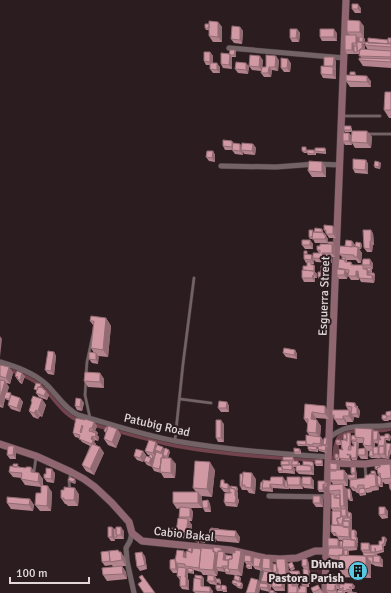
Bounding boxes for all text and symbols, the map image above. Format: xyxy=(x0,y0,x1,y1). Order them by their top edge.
street label: Esguerra Street xyxy=(316,256,333,336)
street label: Patubig Road xyxy=(122,411,191,440)
street label: Cabio Bakal xyxy=(153,524,215,545)
place label: Divina Pastora Parish xyxy=(268,557,344,586)
scale bar xyxy=(10,559,89,585)
building icon: Divina Pastora Parish xyxy=(347,560,369,582)
text: 100 m xyxy=(16,566,48,581)

